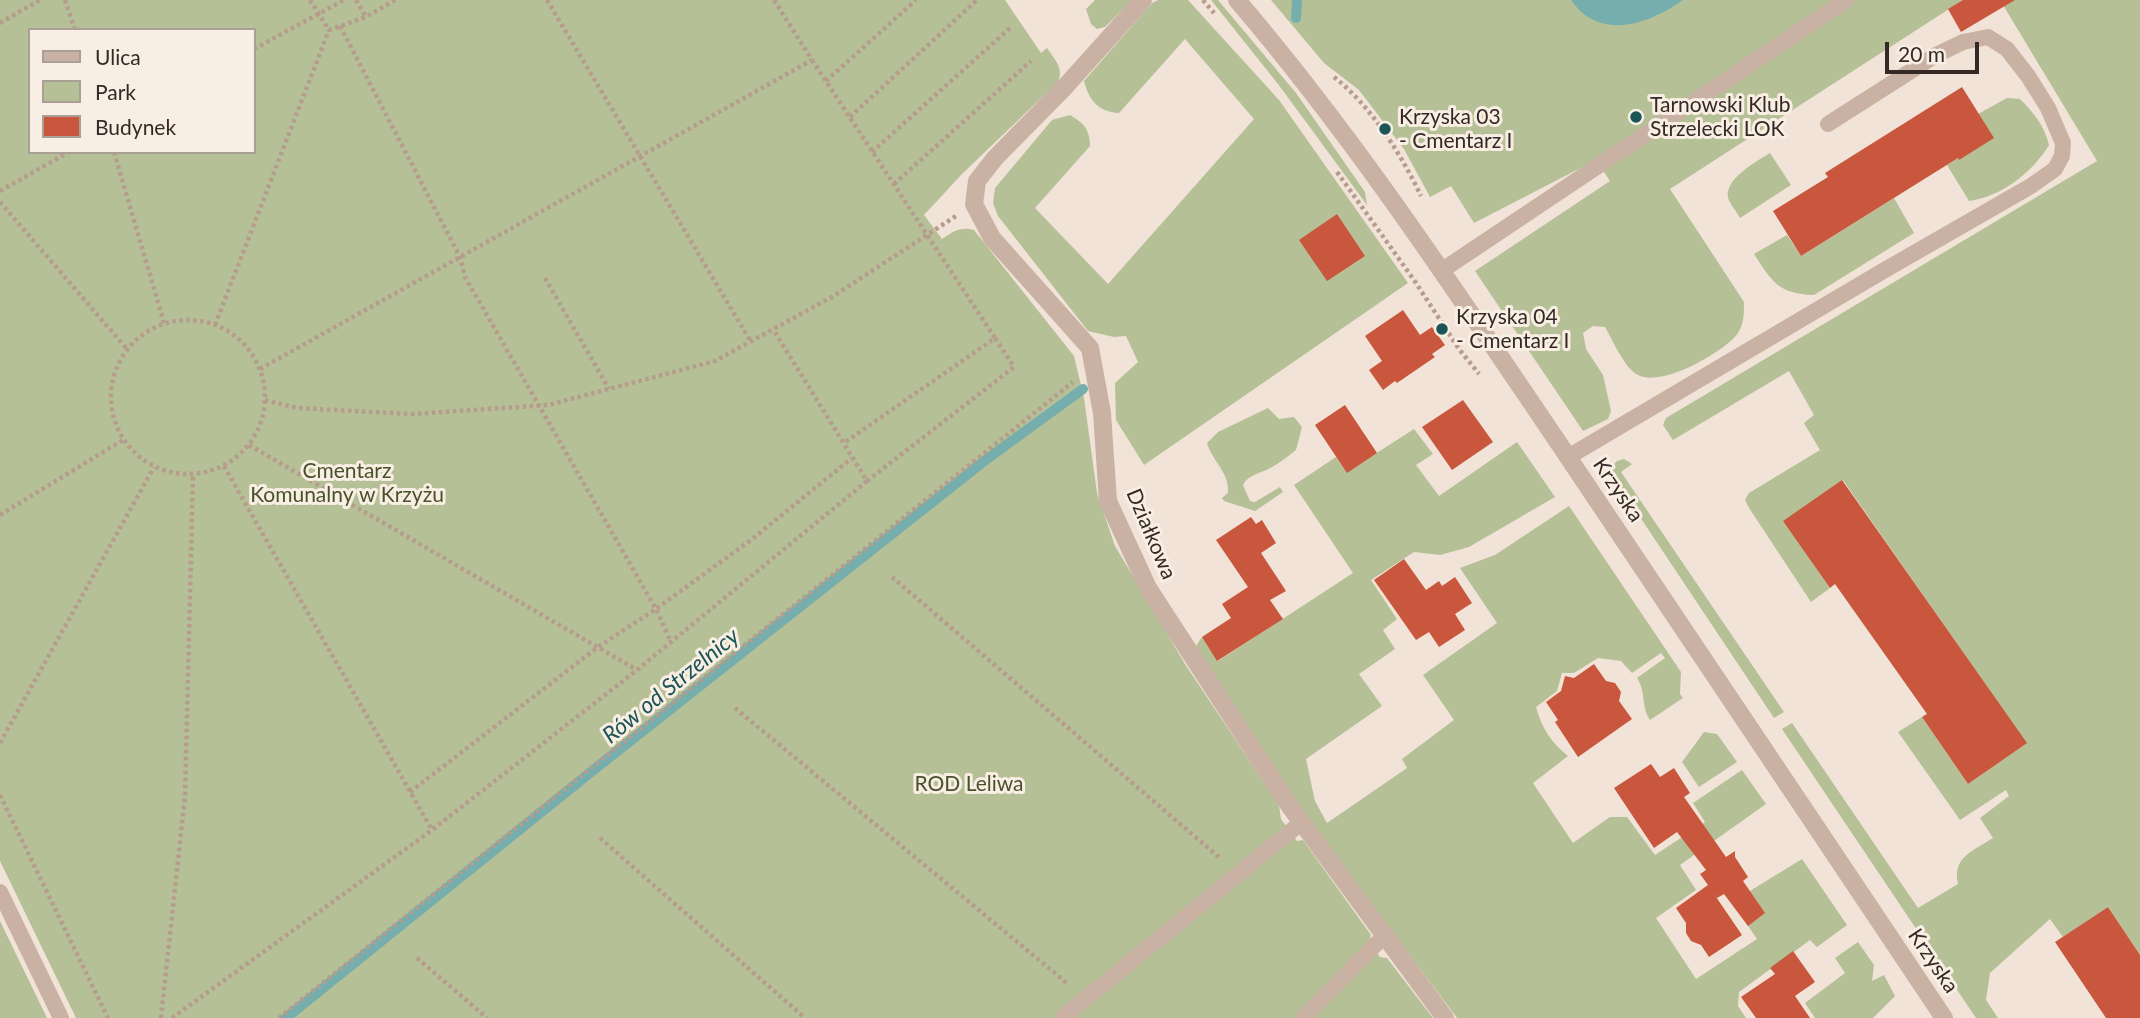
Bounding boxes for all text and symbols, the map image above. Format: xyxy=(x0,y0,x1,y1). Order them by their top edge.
legend xyxy=(28,28,256,154)
scale bar xyxy=(1888,28,1982,72)
text: 20 m xyxy=(1898,41,1945,66)
text: Ulica xyxy=(95,44,141,69)
text: Park xyxy=(95,79,136,104)
place label: Tarnowski Klub Strzelecki LOK xyxy=(1650,92,1790,142)
place label: Krzyska 03 - Cmentarz I xyxy=(1399,104,1512,154)
marker: Tarnowski Klub Strzelecki LOK xyxy=(1628,109,1644,125)
text: Budynek xyxy=(95,114,176,139)
marker: Krzyska 03 - Cmentarz I xyxy=(1377,121,1393,137)
place label: Krzyska 04 - Cmentarz I xyxy=(1456,304,1569,354)
marker: Krzyska 04 - Cmentarz I xyxy=(1434,321,1450,337)
street label: Krzyska xyxy=(1587,453,1649,527)
park label: Cmentarz Komunalny w Krzyżu xyxy=(250,458,444,508)
street label: Działkowa xyxy=(1121,485,1181,583)
water label: Rów od Strzelnicy xyxy=(597,622,745,750)
park label: ROD Leliwa xyxy=(914,771,1024,797)
street label: Krzyska xyxy=(1902,924,1964,998)

